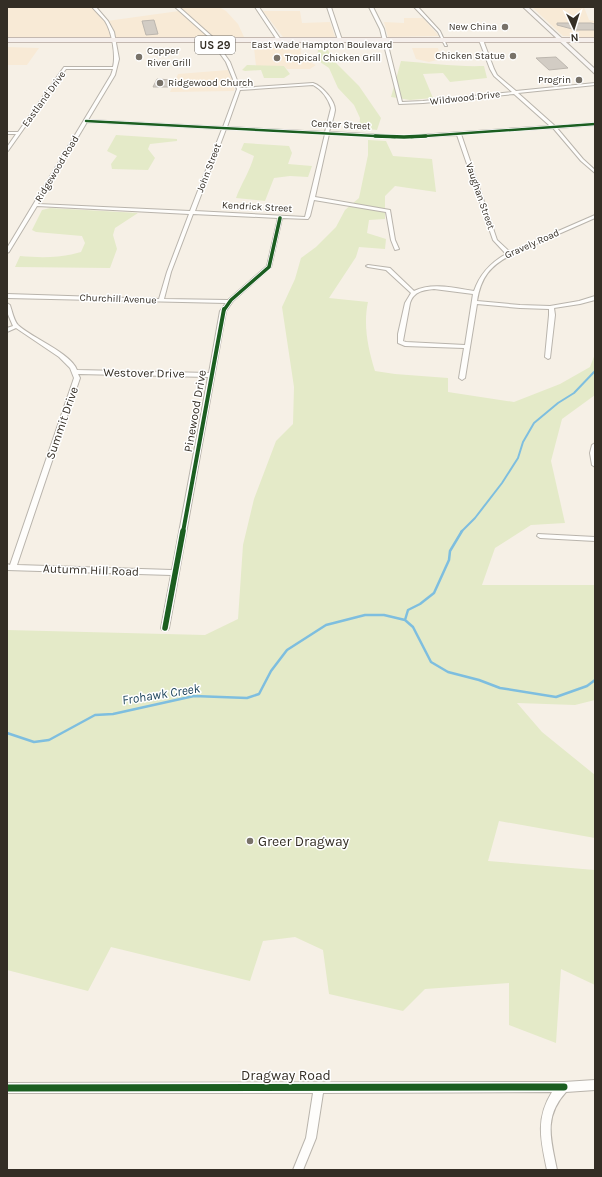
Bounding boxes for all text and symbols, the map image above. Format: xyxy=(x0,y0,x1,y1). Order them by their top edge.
north arrow xyxy=(554,8,594,48)
place label: New China xyxy=(449,21,497,33)
marker: New China xyxy=(500,22,510,32)
text: N xyxy=(570,31,579,44)
road number: US 29 xyxy=(195,36,235,54)
street label: East Wade Hampton Boulevard xyxy=(252,39,392,51)
place label: Copper River Grill xyxy=(147,45,191,69)
place label: Chicken Statue xyxy=(435,50,505,62)
marker: Chicken Statue xyxy=(508,51,518,61)
marker: Copper River Grill xyxy=(134,52,144,62)
place label: Tropical Chicken Grill xyxy=(285,52,381,64)
marker: Tropical Chicken Grill xyxy=(272,53,282,63)
street label: Eastland Drive xyxy=(20,69,68,129)
place label: Progrin xyxy=(538,74,571,86)
marker: Progrin xyxy=(574,75,584,85)
place label: Ridgewood Church xyxy=(168,77,253,89)
marker: Ridgewood Church xyxy=(155,78,165,88)
street label: Wildwood Drive xyxy=(429,88,501,108)
street label: Center Street xyxy=(311,117,371,133)
street label: Ridgewood Road xyxy=(32,134,82,204)
street label: John Street xyxy=(194,142,224,194)
street label: Vaughan Street xyxy=(463,161,497,231)
street label: Kendrick Street xyxy=(222,199,293,215)
street label: Gravely Road xyxy=(503,227,561,261)
street label: Churchill Avenue xyxy=(79,292,157,306)
street label: Westover Drive xyxy=(103,365,185,381)
street label: Pinewood Drive xyxy=(181,369,209,453)
street label: Summit Drive xyxy=(43,385,81,461)
street label: Autumn Hill Road xyxy=(43,561,139,579)
water label: Frohawk Creek xyxy=(121,680,201,708)
place label: Greer Dragway xyxy=(258,833,350,850)
marker: Greer Dragway xyxy=(245,836,255,846)
street label: Dragway Road xyxy=(241,1067,331,1084)

